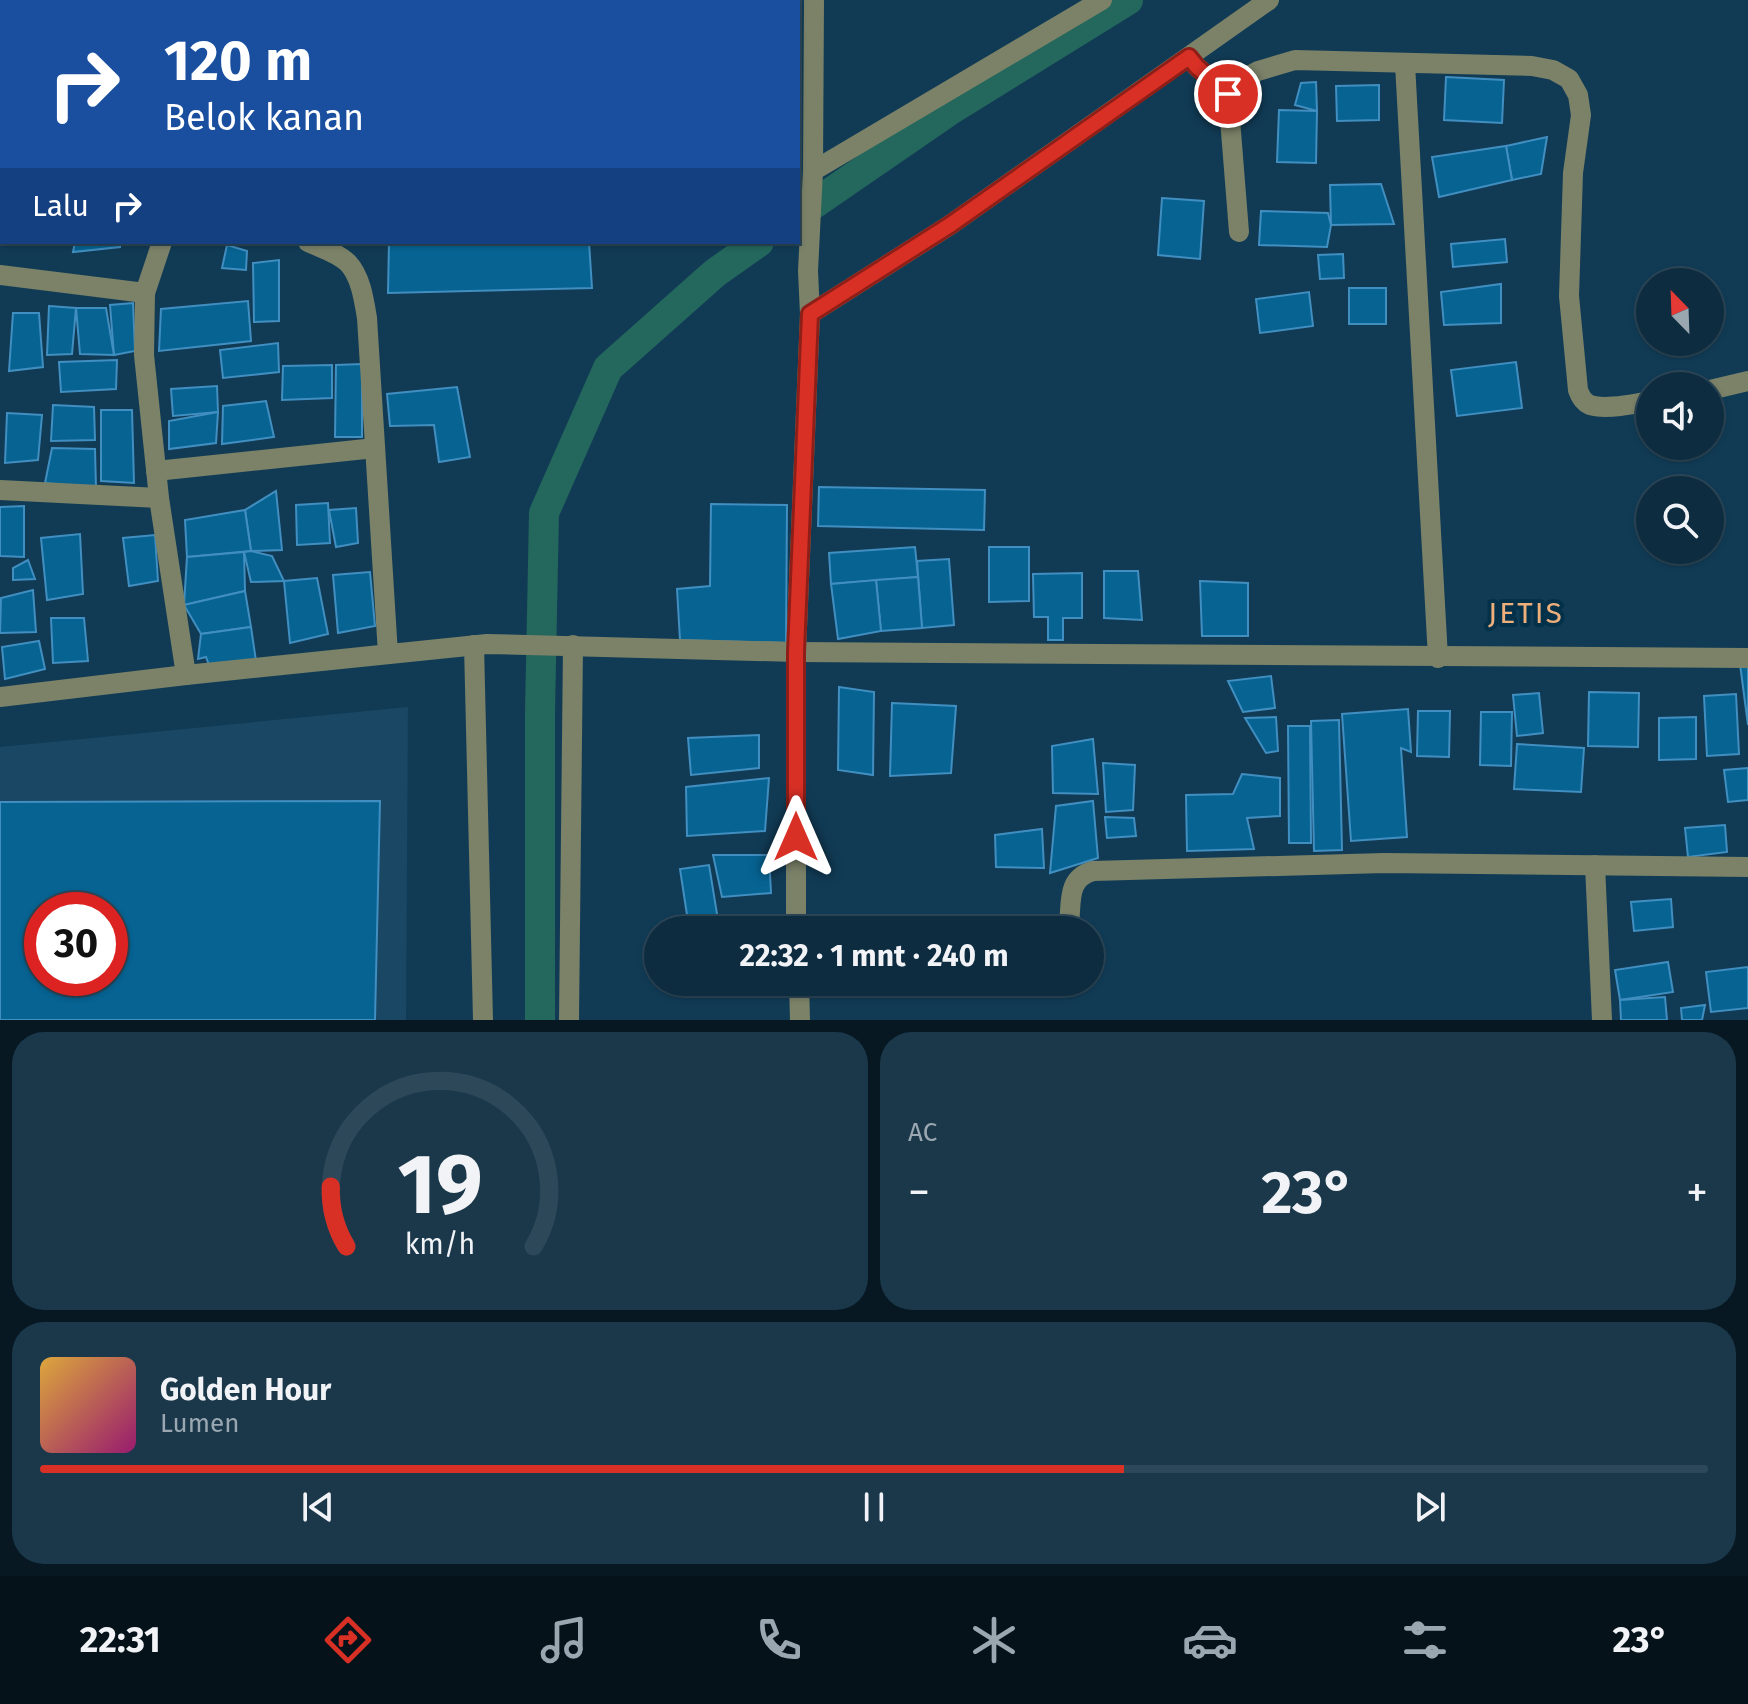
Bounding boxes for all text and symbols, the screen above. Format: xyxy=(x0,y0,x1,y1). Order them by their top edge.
text: 120 m xyxy=(164,28,312,95)
icon: right xyxy=(32,32,136,136)
pin xyxy=(1194,60,1262,128)
icon: arrive xyxy=(1206,72,1250,116)
text: Belok kanan xyxy=(164,96,364,140)
icon: right xyxy=(105,184,149,228)
text: Lalu xyxy=(32,188,89,224)
north arrow xyxy=(1636,268,1724,356)
map controls xyxy=(1636,268,1724,564)
button: sound xyxy=(1636,372,1724,460)
button: search xyxy=(1636,476,1724,564)
district label: JETIS xyxy=(1488,595,1564,631)
position arrow xyxy=(754,795,838,879)
speed limit sign: 30 xyxy=(24,892,128,996)
text: 22:32 · 1 mnt · 240 m xyxy=(739,938,1009,974)
text: AC xyxy=(908,1117,937,1148)
text: 19 xyxy=(397,1135,483,1235)
text: 23° xyxy=(1261,1157,1355,1229)
text: − xyxy=(908,1166,930,1219)
text: + xyxy=(1686,1166,1708,1219)
text: km/h xyxy=(405,1227,475,1262)
text: Golden Hour xyxy=(160,1372,331,1408)
text: Lumen xyxy=(160,1408,239,1439)
icon: previous xyxy=(296,1485,340,1529)
icon: pause xyxy=(852,1485,896,1529)
icon: next xyxy=(1408,1485,1452,1529)
icon: directions xyxy=(320,1612,376,1668)
icon: music xyxy=(536,1612,592,1668)
icon: phone xyxy=(751,1612,807,1668)
icon: climate xyxy=(966,1612,1022,1668)
icon: car xyxy=(1182,1612,1238,1668)
icon: filters xyxy=(1397,1612,1453,1668)
text: 22:31 xyxy=(80,1618,161,1662)
text: 23° xyxy=(1612,1618,1668,1662)

